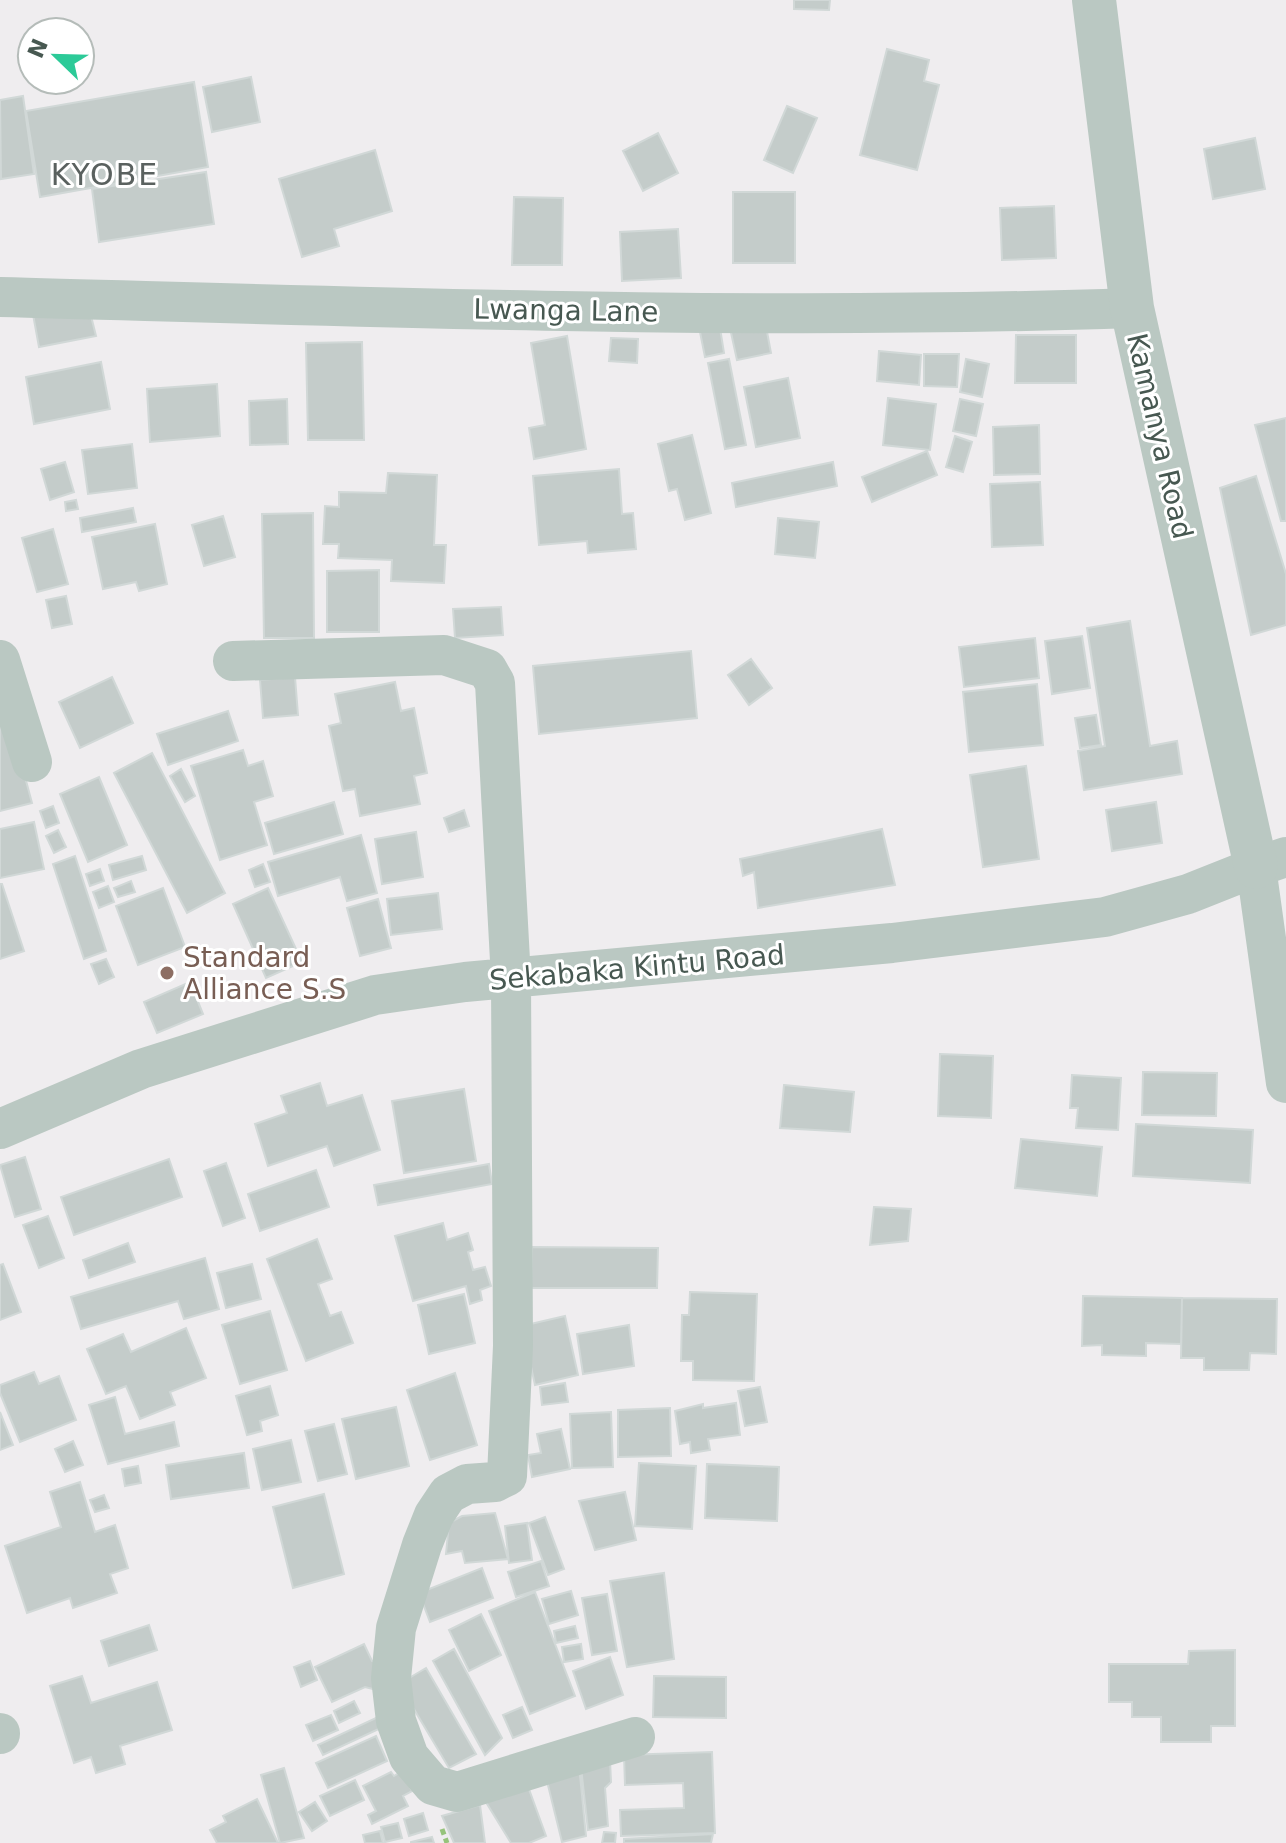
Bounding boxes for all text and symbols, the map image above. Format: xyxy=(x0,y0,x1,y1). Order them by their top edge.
north arrow xyxy=(16,16,96,96)
text: N xyxy=(23,35,53,62)
district label: KYOBE xyxy=(51,157,159,192)
street label: Lwanga Lane xyxy=(473,292,659,329)
street label: Kamanya Road xyxy=(1120,330,1199,542)
street label: Sekabaka Kintu Road xyxy=(488,938,786,997)
place label: Standard Alliance S.S xyxy=(183,941,346,1006)
marker: Standard Alliance S.S xyxy=(158,964,176,982)

